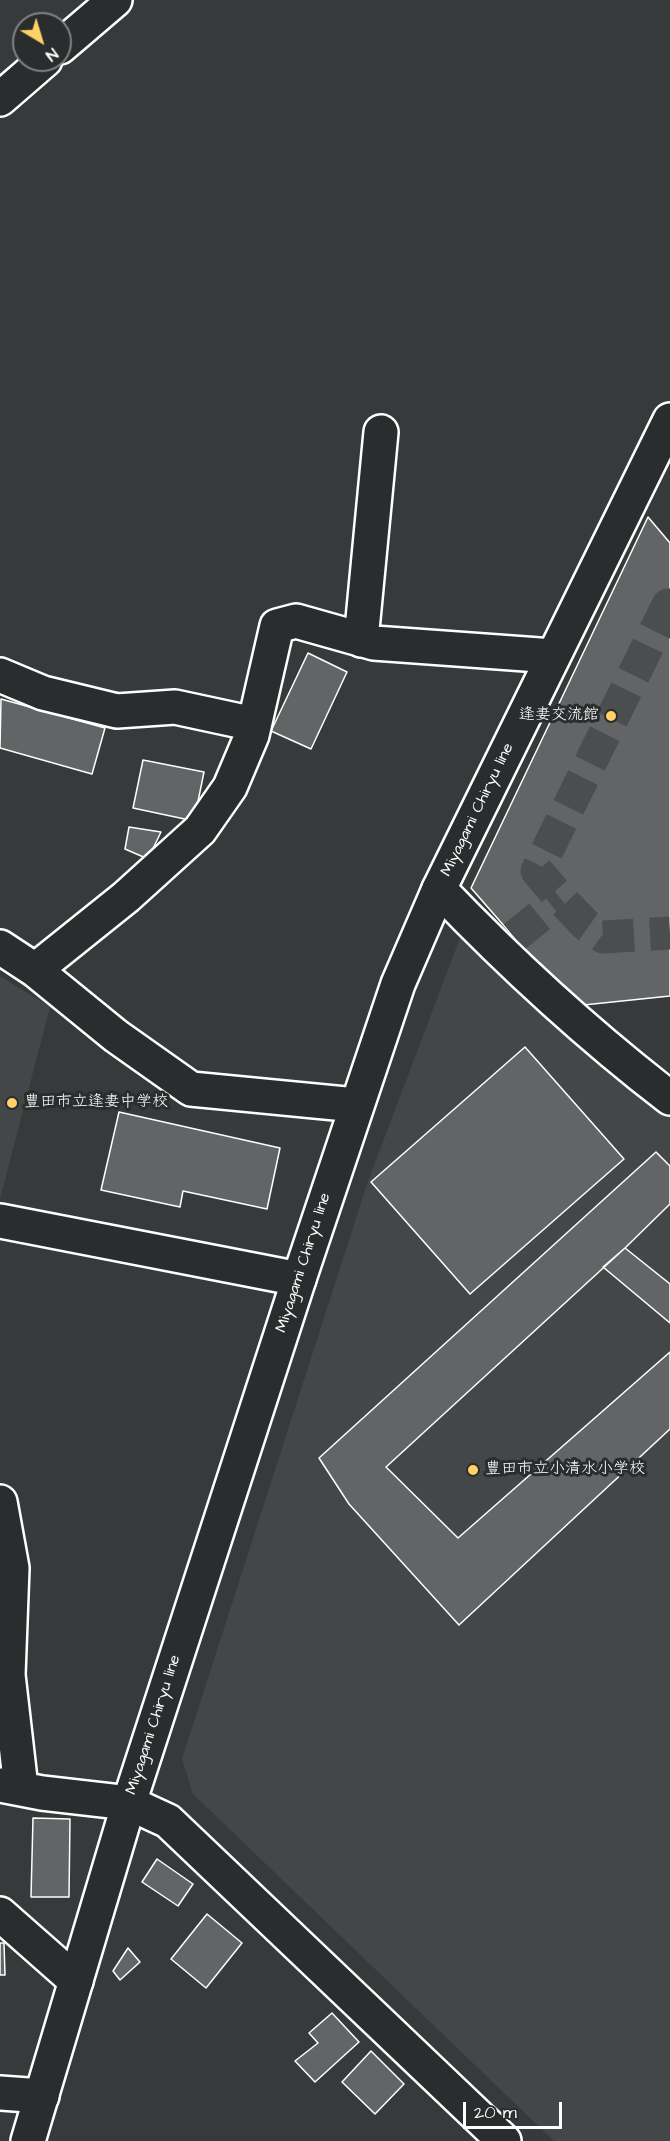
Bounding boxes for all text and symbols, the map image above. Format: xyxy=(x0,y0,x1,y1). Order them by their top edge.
north arrow xyxy=(12,12,72,72)
text: N xyxy=(41,43,63,66)
place label: 逢妻交流館 xyxy=(519,706,599,726)
marker: 逢妻交流館 xyxy=(604,709,618,723)
street label: Miyagami Chiryu line xyxy=(437,740,519,880)
place label: 豊田市立逢妻中学校 xyxy=(24,1093,168,1113)
marker: 豊田市立逢妻中学校 xyxy=(5,1096,19,1110)
street label: Miyagami Chiryu line xyxy=(272,1191,336,1335)
place label: 豊田市立小清水小学校 xyxy=(485,1460,645,1480)
marker: 豊田市立小清水小学校 xyxy=(466,1463,480,1477)
street label: Miyagami Chiryu line xyxy=(122,1653,186,1797)
scale bar xyxy=(466,2090,565,2128)
text: 20 m xyxy=(474,2100,517,2125)

